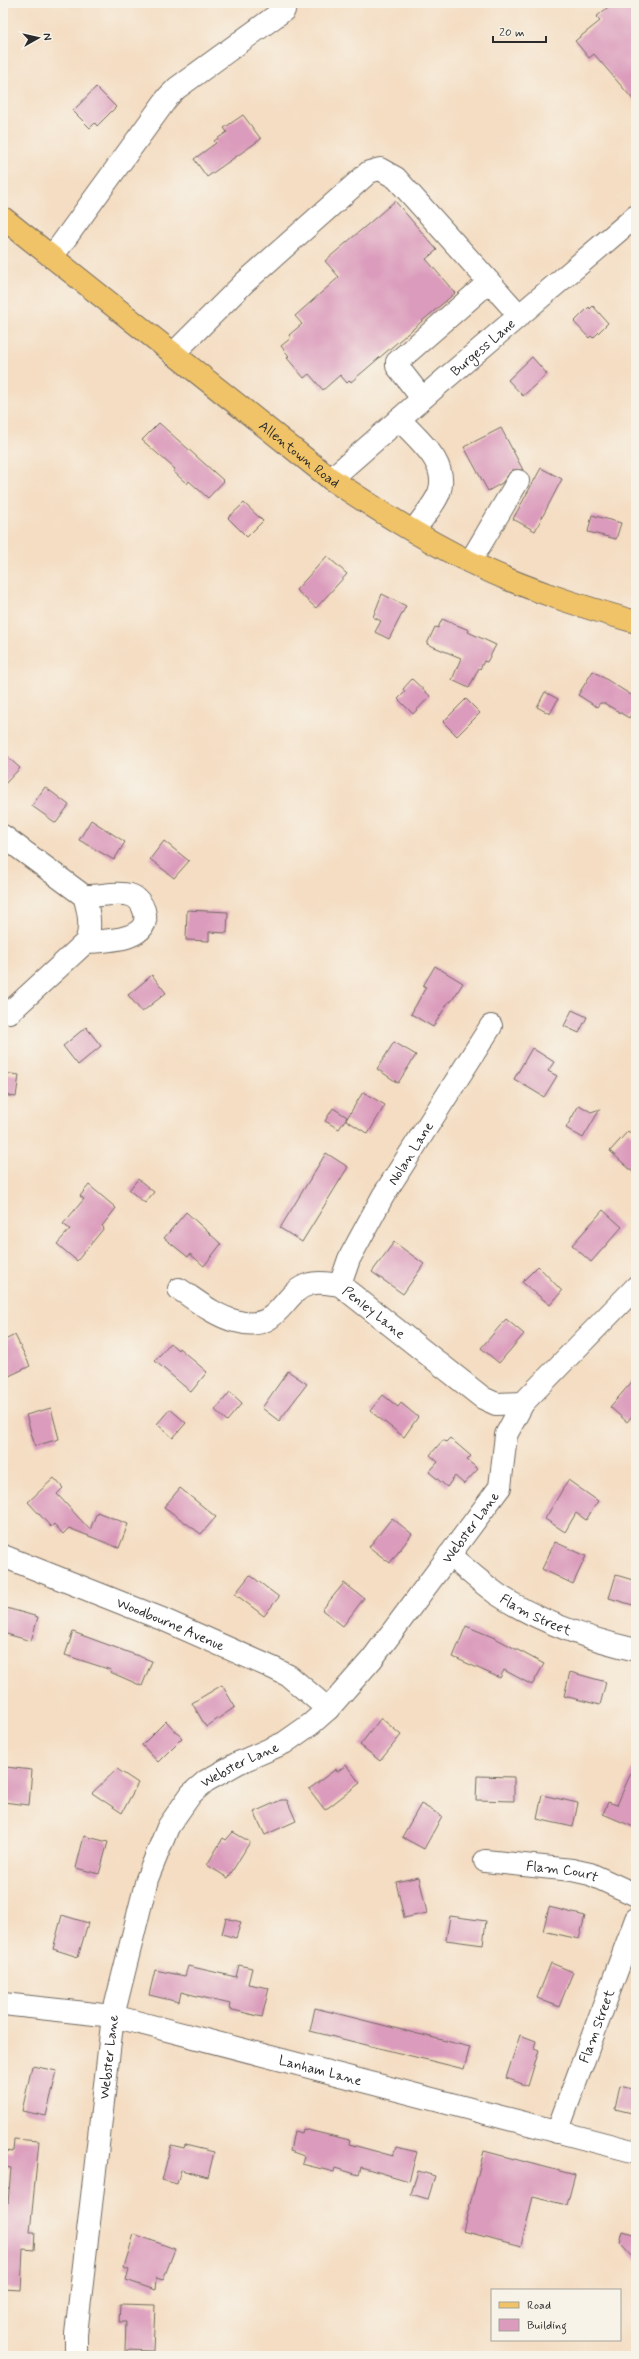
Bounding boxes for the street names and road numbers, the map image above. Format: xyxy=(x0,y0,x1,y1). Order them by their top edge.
street label: Burgess Lane xyxy=(447,315,519,381)
street label: Allentown Road xyxy=(255,417,343,492)
street label: Nolan Lane xyxy=(384,1118,438,1189)
street label: Penley Lane xyxy=(338,1282,409,1343)
street label: Webster Lane xyxy=(438,1488,504,1567)
street label: Flam Street xyxy=(496,1590,574,1640)
street label: Woodbourne Avenue xyxy=(114,1594,228,1656)
street label: Webster Lane xyxy=(198,1738,282,1792)
street label: Flam Court xyxy=(525,1857,602,1887)
street label: Flam Street xyxy=(575,1986,619,2066)
street label: Webster Lane xyxy=(95,2013,123,2100)
street label: Lanham Lane xyxy=(277,2051,364,2090)

